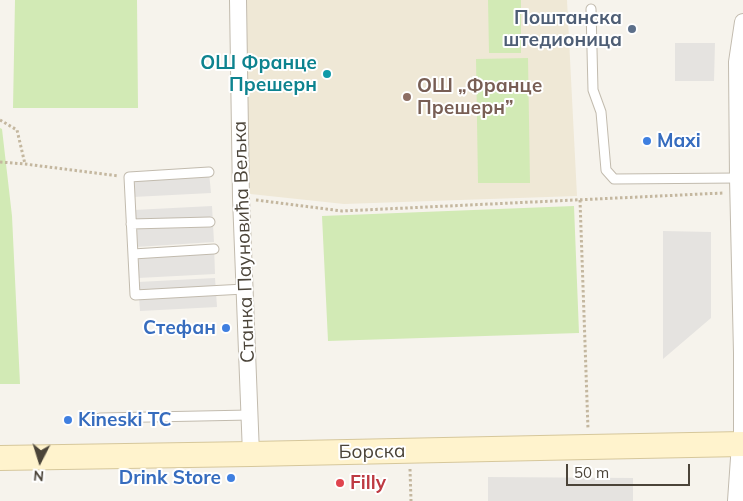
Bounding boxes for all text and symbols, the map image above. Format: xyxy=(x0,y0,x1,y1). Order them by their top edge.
place label: Поштанска штедионица xyxy=(503,7,622,51)
marker: Поштанска штедионица xyxy=(626,23,638,35)
place label: ОШ Франце Прешерн xyxy=(200,52,317,96)
marker: ОШ Франце Прешерн xyxy=(321,68,333,80)
place label: ОШ „Франце Прешерн” xyxy=(417,75,542,119)
marker: ОШ „Франце Прешерн” xyxy=(401,91,413,103)
street label: Станка Пауновића Вељка xyxy=(228,121,260,363)
place label: Maxi xyxy=(657,130,701,152)
marker: Maxi xyxy=(641,135,653,147)
place label: Стефан xyxy=(143,317,216,339)
marker: Стефан xyxy=(220,322,232,334)
place label: Kineski TC xyxy=(78,409,172,431)
marker: Kineski TC xyxy=(62,414,74,426)
north arrow xyxy=(15,436,65,486)
street label: Борска xyxy=(338,440,406,464)
scale bar xyxy=(568,454,692,486)
text: 50 m xyxy=(574,463,609,482)
text: N xyxy=(33,467,45,485)
place label: Drink Store xyxy=(119,467,221,489)
marker: Drink Store xyxy=(225,472,237,484)
place label: Filly xyxy=(350,472,386,494)
marker: Filly xyxy=(334,477,346,489)

